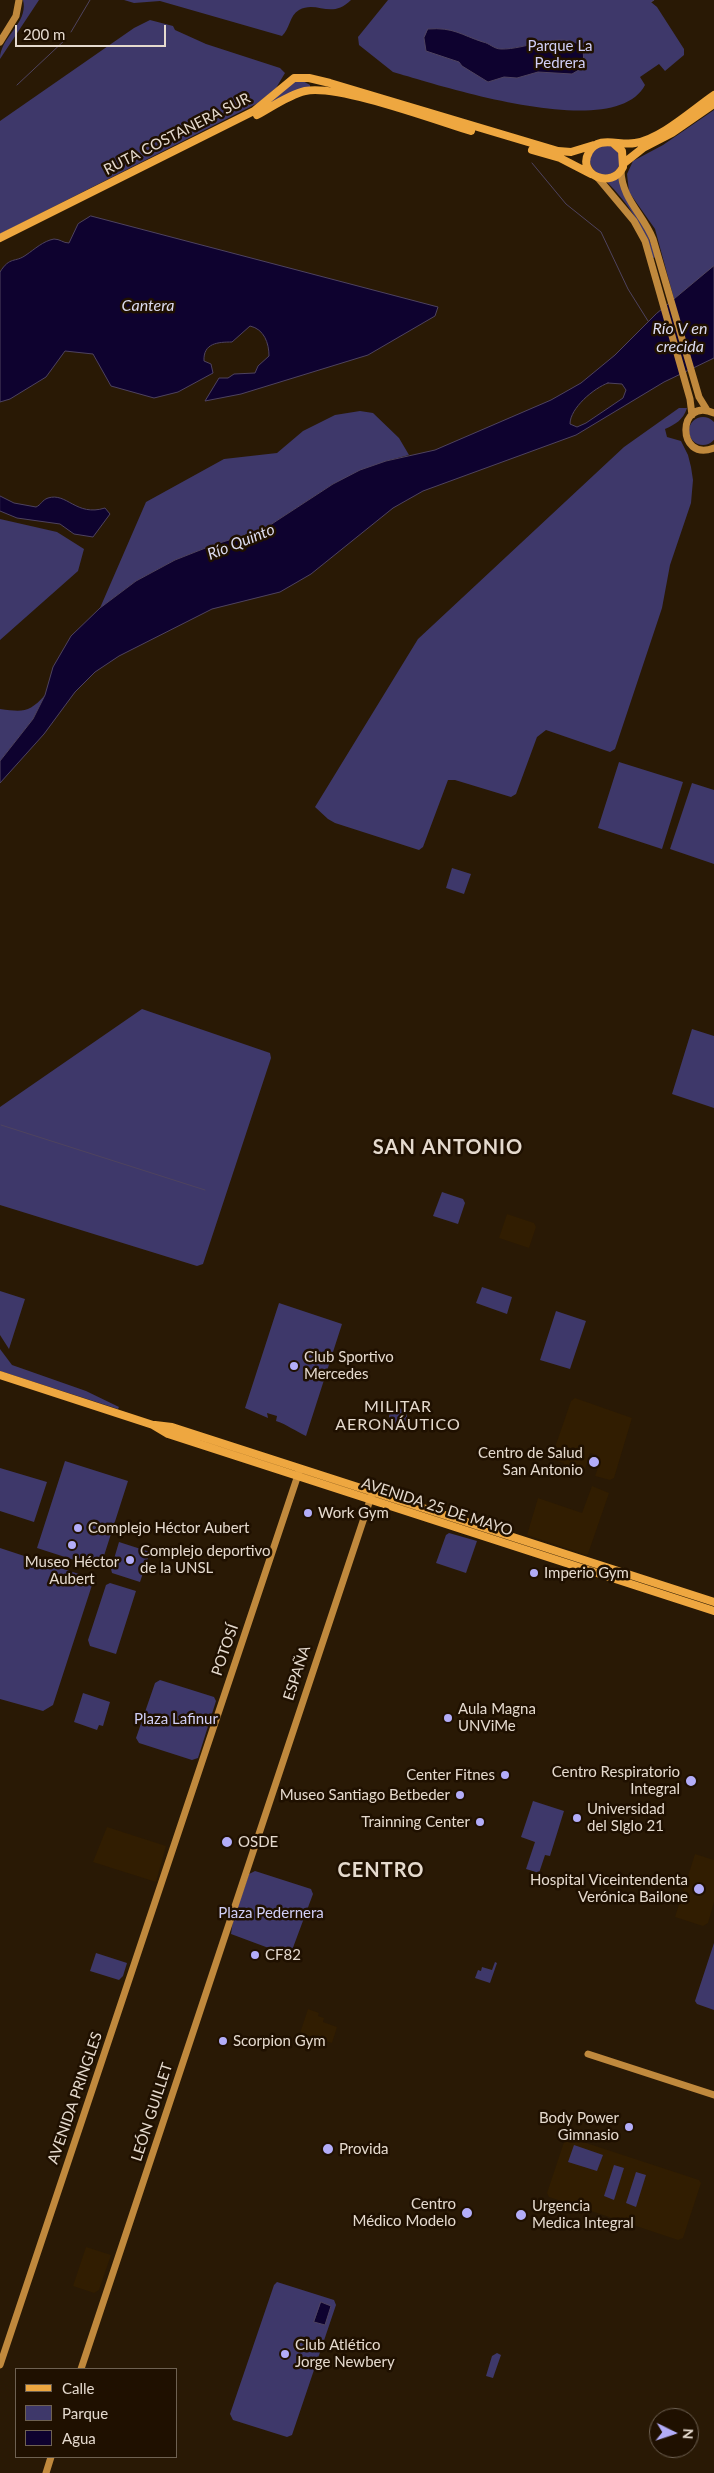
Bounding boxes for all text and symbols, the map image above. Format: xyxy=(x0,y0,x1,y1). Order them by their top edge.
scale bar xyxy=(18,15,169,47)
text: 200 m xyxy=(23,25,65,43)
park label: Parque La Pedrera xyxy=(527,37,593,72)
street label: RUTA COSTANERA SUR xyxy=(101,89,253,179)
water label: Cantera xyxy=(122,296,174,316)
water label: Río V en crecida xyxy=(653,319,707,357)
water label: Río Quinto xyxy=(204,520,278,564)
district label: SAN ANTONIO xyxy=(371,1136,525,1160)
place label: Club Sportivo Mercedes xyxy=(304,1348,394,1383)
marker: Club Sportivo Mercedes xyxy=(288,1360,300,1372)
district label: MILITAR AERONÁUTICO xyxy=(334,1397,462,1435)
place label: Centro de Salud San Antonio xyxy=(478,1444,583,1479)
marker: Centro de Salud San Antonio xyxy=(587,1455,601,1469)
street label: AVENIDA 25 DE MAYO xyxy=(359,1474,515,1540)
place label: Work Gym xyxy=(318,1504,389,1522)
marker: Work Gym xyxy=(302,1507,314,1519)
place label: Complejo Héctor Aubert xyxy=(88,1519,249,1537)
marker: Complejo Héctor Aubert xyxy=(72,1522,84,1534)
marker: Museo Héctor Aubert xyxy=(66,1539,78,1551)
place label: Complejo deportivo de la UNSL xyxy=(140,1542,270,1577)
place label: Museo Héctor Aubert xyxy=(25,1553,119,1588)
marker: Complejo deportivo de la UNSL xyxy=(124,1554,136,1566)
place label: Imperio Gym xyxy=(544,1564,629,1582)
marker: Imperio Gym xyxy=(528,1567,540,1579)
street label: POTOSÍ xyxy=(208,1622,242,1678)
street label: ESPAÑA xyxy=(280,1643,314,1703)
place label: Aula Magna UNViMe xyxy=(458,1700,536,1735)
park label: Plaza Lafinur xyxy=(134,1710,218,1728)
marker: Aula Magna UNViMe xyxy=(442,1712,454,1724)
place label: Centro Respiratorio Integral xyxy=(552,1763,680,1798)
place label: Center Fitnes xyxy=(406,1766,495,1784)
marker: Center Fitnes xyxy=(499,1769,511,1781)
marker: Centro Respiratorio Integral xyxy=(684,1774,698,1788)
place label: Museo Santiago Betbeder xyxy=(280,1786,450,1804)
marker: Museo Santiago Betbeder xyxy=(454,1789,466,1801)
place label: Universidad del SIglo 21 xyxy=(587,1800,665,1835)
marker: Universidad del SIglo 21 xyxy=(571,1812,583,1824)
place label: Trainning Center xyxy=(361,1813,470,1831)
marker: Trainning Center xyxy=(474,1816,486,1828)
place label: OSDE xyxy=(238,1833,278,1851)
marker: OSDE xyxy=(220,1835,234,1849)
district label: CENTRO xyxy=(337,1859,425,1883)
place label: Hospital Viceintendenta Verónica Bailone xyxy=(530,1871,688,1906)
marker: Hospital Viceintendenta Verónica Bailone xyxy=(692,1882,706,1896)
park label: Plaza Pedernera xyxy=(218,1904,324,1922)
place label: CF82 xyxy=(265,1946,301,1964)
marker: CF82 xyxy=(249,1949,261,1961)
street label: AVENIDA PRINGLES xyxy=(44,2030,106,2166)
place label: Scorpion Gym xyxy=(233,2032,326,2050)
marker: Scorpion Gym xyxy=(217,2035,229,2047)
street label: LEÓN GUILLET xyxy=(128,2060,176,2164)
place label: Body Power Gimnasio xyxy=(539,2109,619,2144)
marker: Body Power Gimnasio xyxy=(623,2121,635,2133)
place label: Provida xyxy=(339,2140,389,2158)
marker: Provida xyxy=(321,2142,335,2156)
place label: Centro Médico Modelo xyxy=(352,2195,456,2230)
place label: Urgencia Medica Integral xyxy=(532,2197,634,2232)
marker: Centro Médico Modelo xyxy=(460,2206,474,2220)
marker: Urgencia Medica Integral xyxy=(514,2208,528,2222)
place label: Club Atlético Jorge Newbery xyxy=(295,2336,395,2371)
marker: Club Atlético Jorge Newbery xyxy=(279,2348,291,2360)
legend xyxy=(15,2368,178,2458)
text: Calle xyxy=(62,2379,94,2397)
text: Parque xyxy=(62,2404,108,2422)
north arrow xyxy=(649,2408,699,2458)
text: N xyxy=(680,2428,697,2440)
text: Agua xyxy=(62,2429,96,2447)

